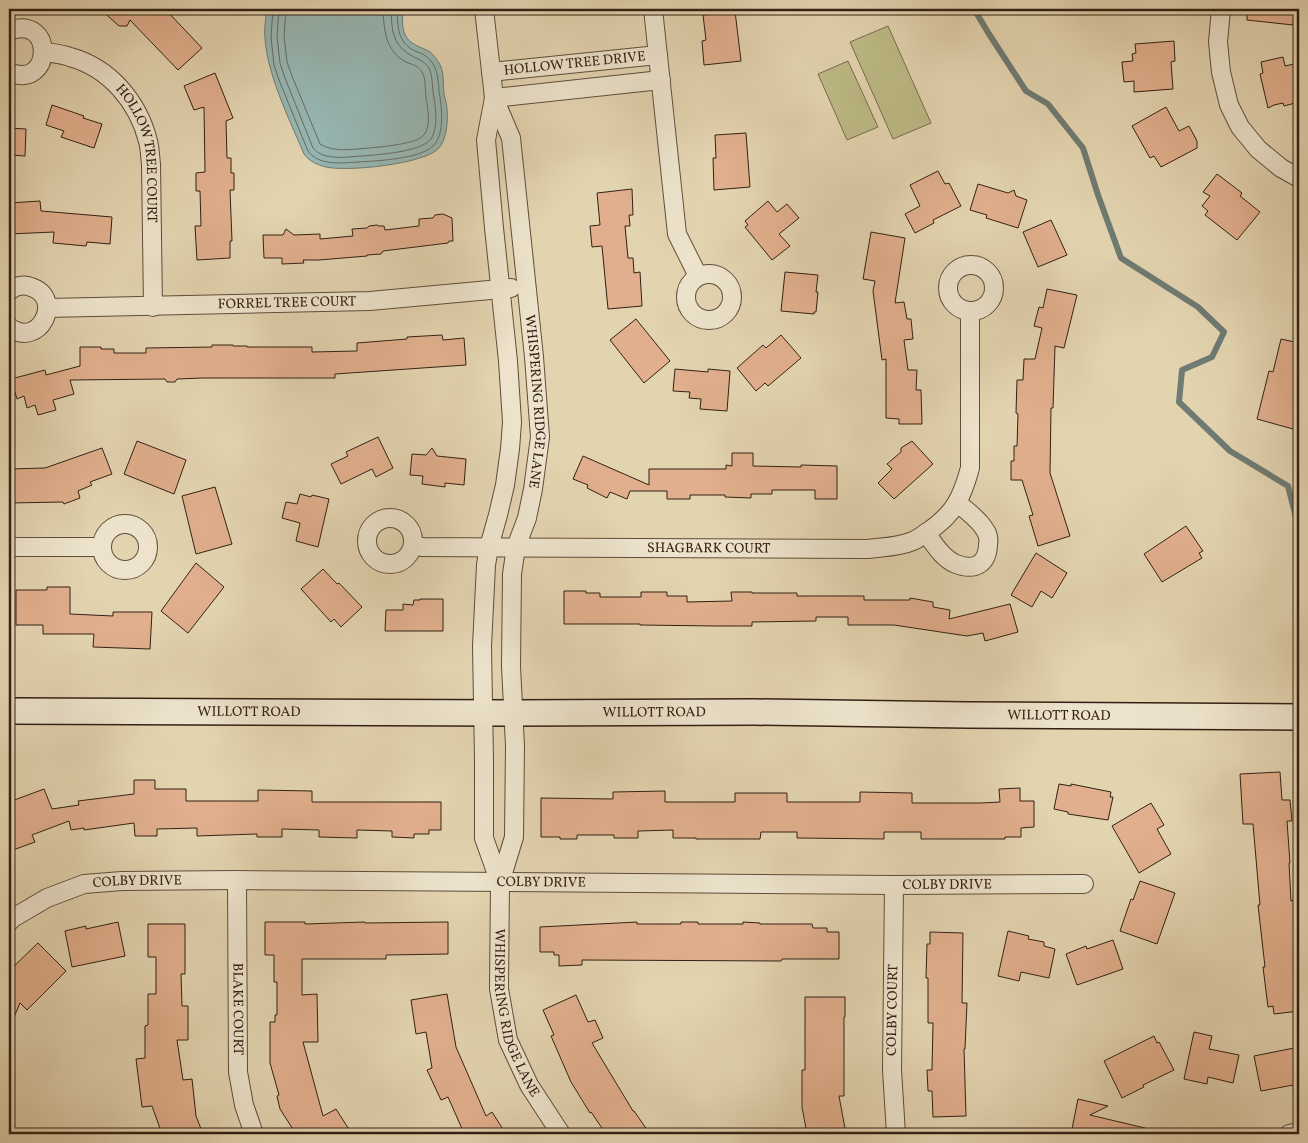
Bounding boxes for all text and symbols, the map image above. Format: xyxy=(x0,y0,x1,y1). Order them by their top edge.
street label: HOLLOW TREE DRIVE xyxy=(503,47,646,80)
street label: HOLLOW TREE COURT xyxy=(111,80,161,223)
street label: FORREL TREE COURT xyxy=(218,292,356,314)
street label: WHISPERING RIDGE LANE xyxy=(520,314,550,490)
street label: SHAGBARK COURT xyxy=(647,539,771,558)
street label: WILLOTT ROAD xyxy=(197,702,301,722)
street label: WILLOTT ROAD xyxy=(602,703,706,722)
street label: WILLOTT ROAD xyxy=(1007,706,1111,725)
street label: COLBY DRIVE xyxy=(92,871,182,893)
street label: COLBY DRIVE xyxy=(496,872,586,892)
street label: COLBY DRIVE xyxy=(902,875,992,894)
street label: WHISPERING RIDGE LANE xyxy=(489,929,544,1101)
street label: BLAKE COURT xyxy=(228,963,247,1055)
street label: COLBY COURT xyxy=(883,964,903,1056)

